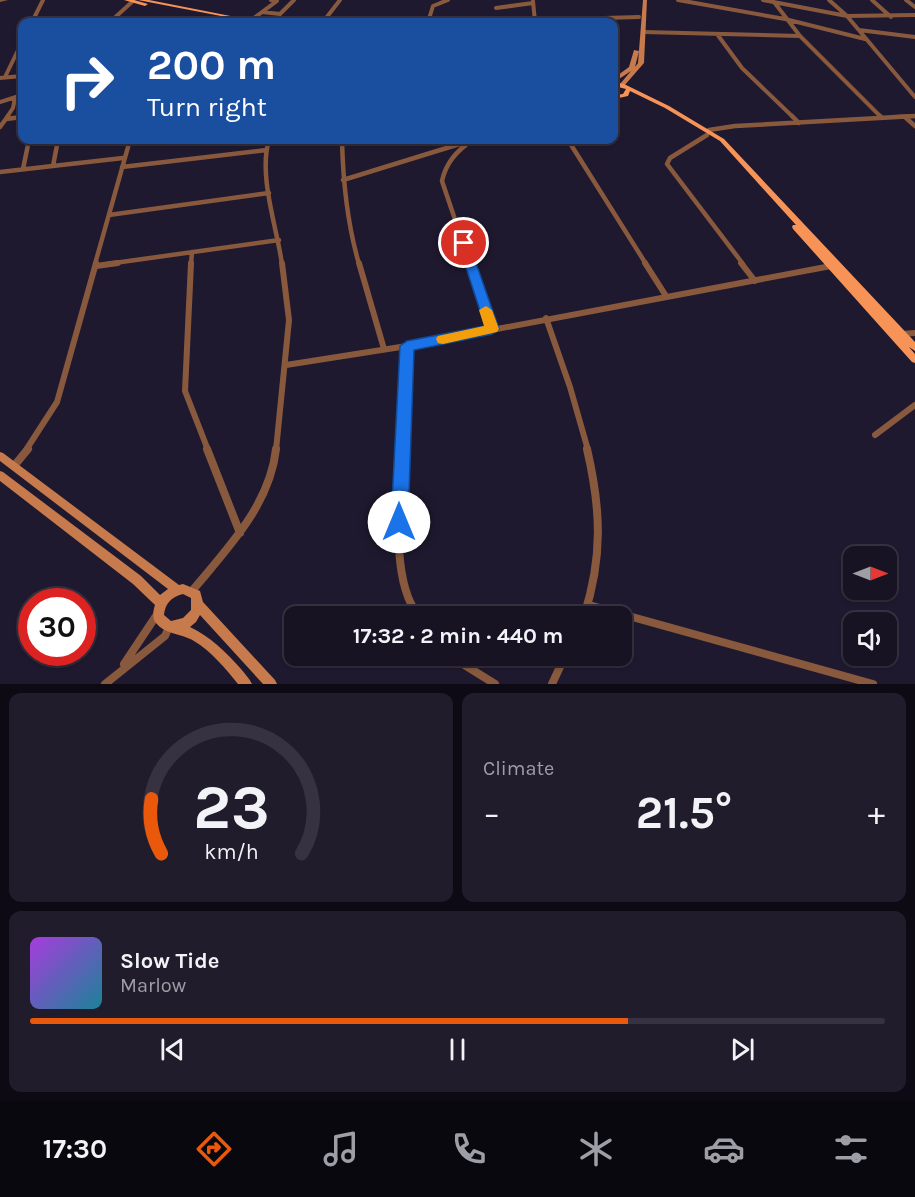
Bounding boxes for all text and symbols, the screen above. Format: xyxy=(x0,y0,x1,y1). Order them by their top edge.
text: 200 m xyxy=(147,40,276,90)
icon: right xyxy=(48,42,126,120)
text: Turn right xyxy=(147,91,267,123)
pin xyxy=(438,217,489,268)
icon: arrive xyxy=(447,226,480,259)
position arrow xyxy=(367,490,431,554)
north arrow xyxy=(843,546,897,600)
map controls xyxy=(843,546,897,666)
speed limit sign: 30 xyxy=(18,588,96,666)
button: sound xyxy=(843,612,897,666)
text: 17:32 · 2 min · 440 m xyxy=(353,623,563,649)
text: Climate xyxy=(483,757,554,780)
text: 23 xyxy=(193,771,269,844)
text: 21.5° xyxy=(636,787,732,839)
text: − xyxy=(483,794,500,832)
text: + xyxy=(868,794,885,832)
text: km/h xyxy=(204,840,258,865)
text: Slow Tide xyxy=(120,948,220,974)
text: Marlow xyxy=(120,974,186,997)
icon: previous xyxy=(156,1033,189,1066)
icon: pause xyxy=(441,1033,474,1066)
icon: next xyxy=(726,1033,759,1066)
icon: directions xyxy=(193,1128,235,1170)
icon: music xyxy=(320,1128,362,1170)
icon: phone xyxy=(448,1128,490,1170)
icon: climate xyxy=(575,1128,617,1170)
icon: car xyxy=(703,1128,745,1170)
icon: filters xyxy=(830,1128,872,1170)
text: 17:30 xyxy=(43,1133,107,1165)

